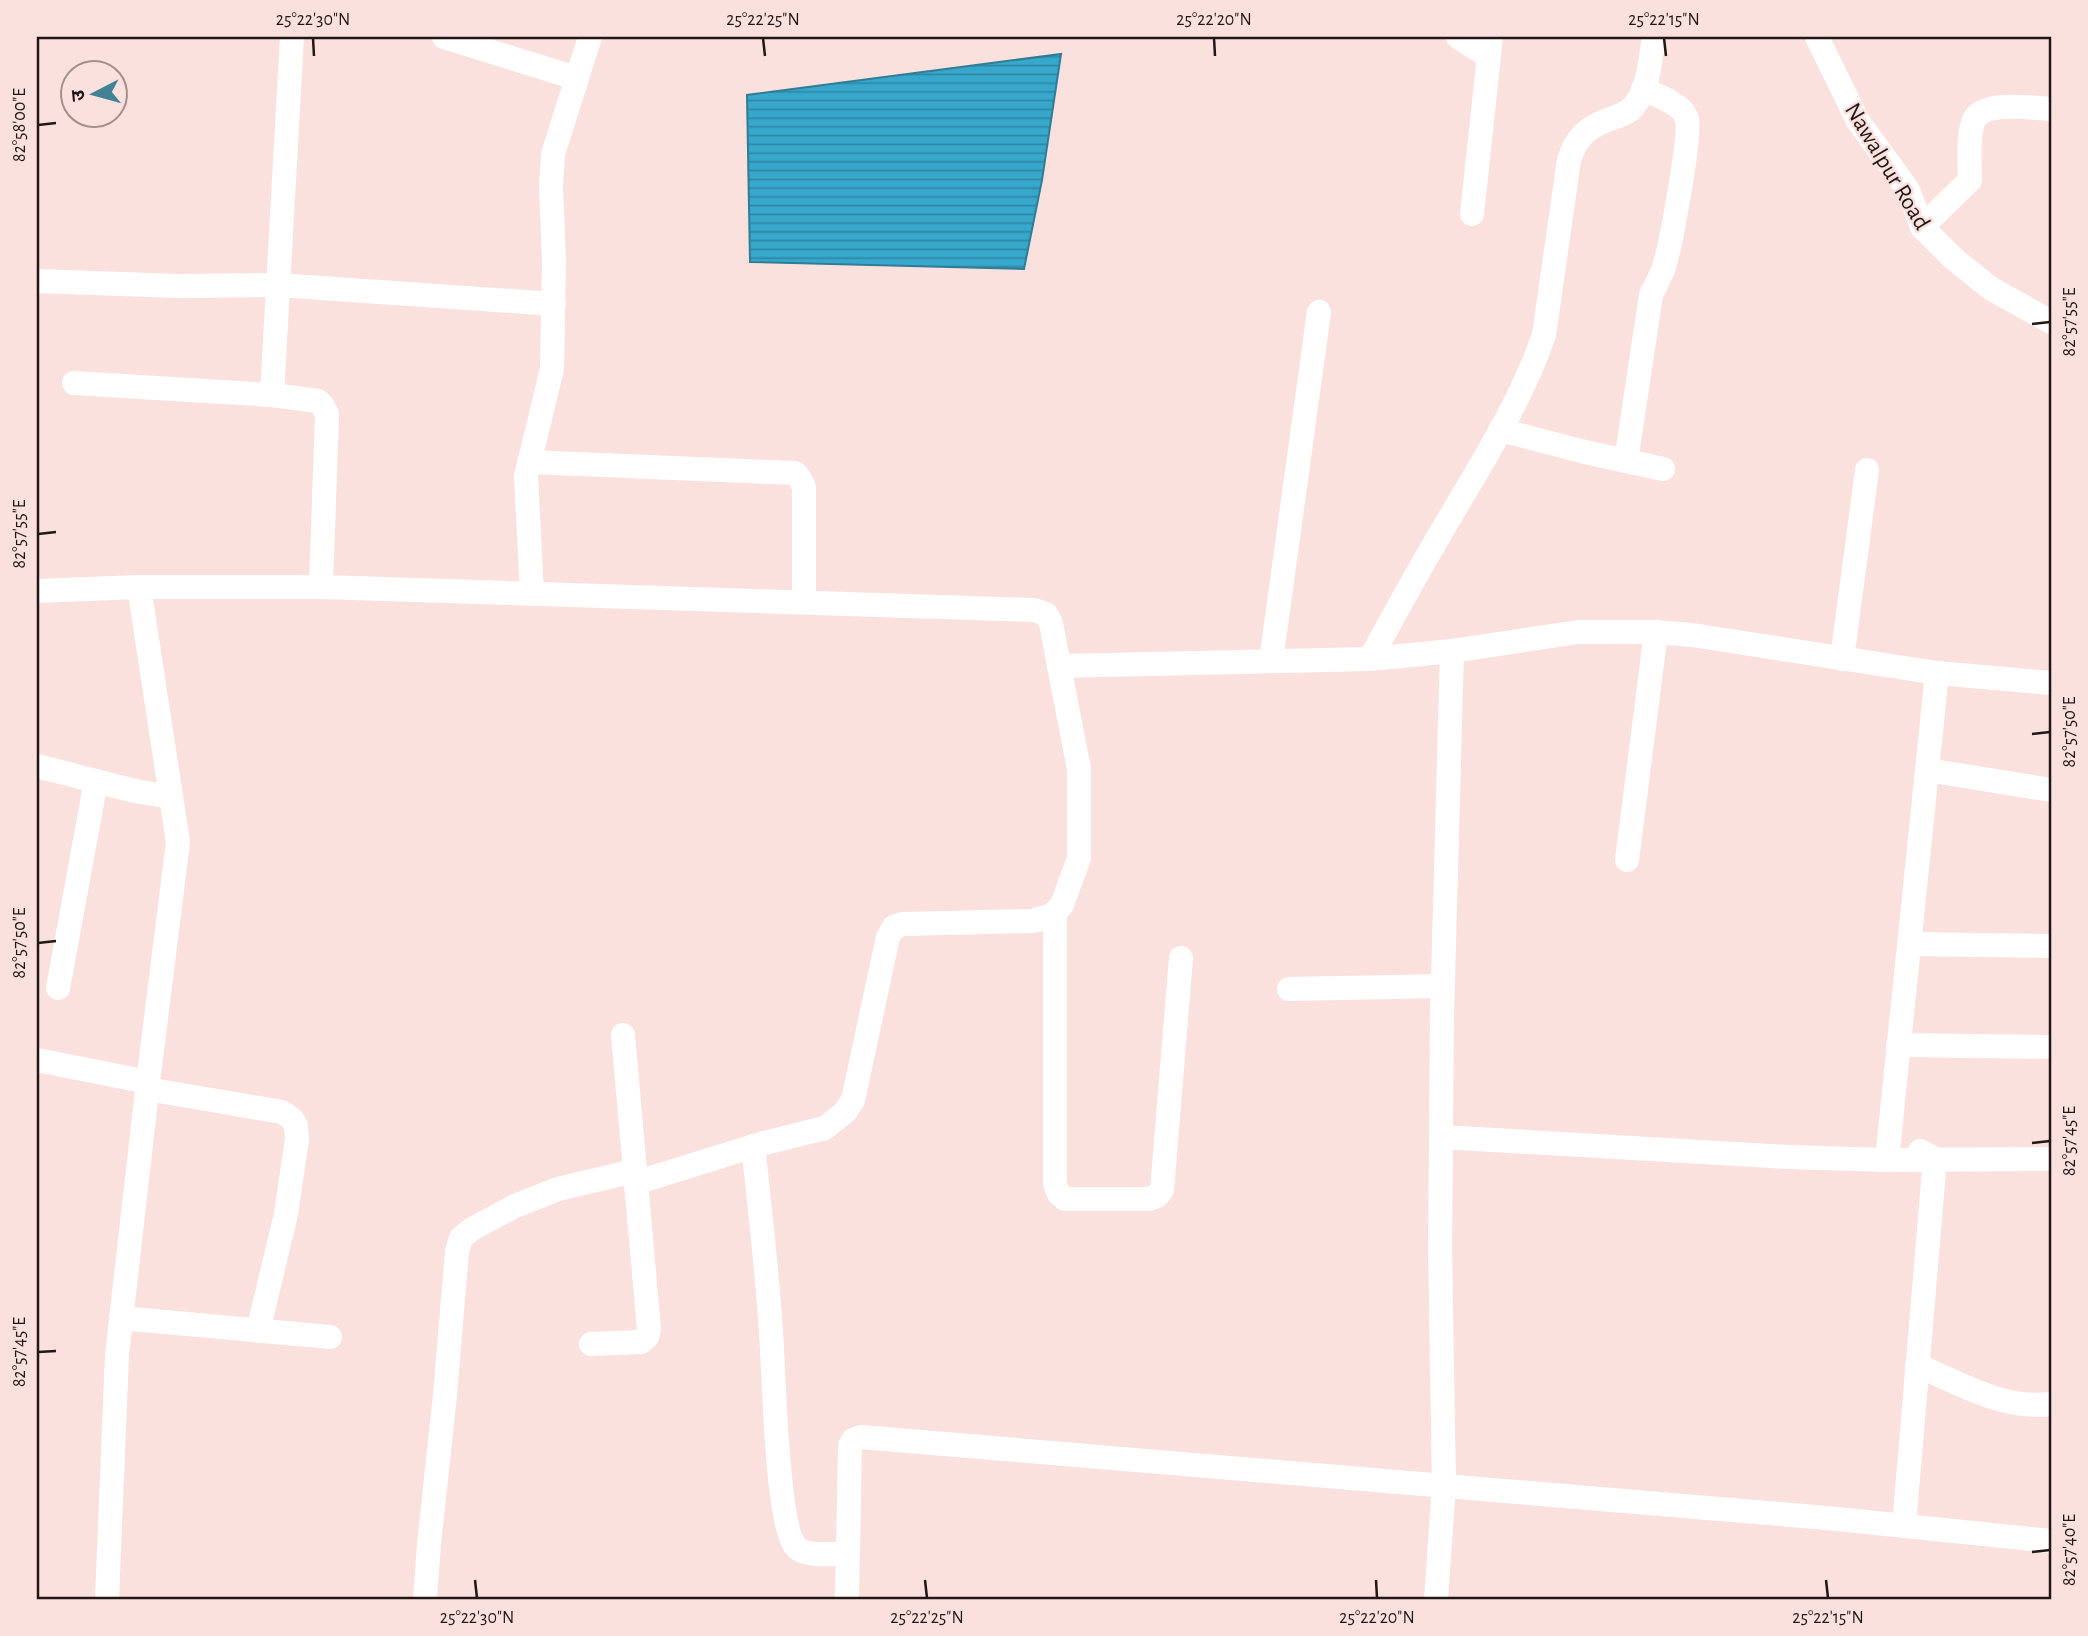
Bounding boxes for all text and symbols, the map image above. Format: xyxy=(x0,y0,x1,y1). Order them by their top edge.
text: 25°22'30"N xyxy=(276,11,350,29)
text: 25°22'25"N xyxy=(726,11,800,29)
text: 25°22'20"N xyxy=(1176,11,1252,29)
text: 25°22'15"N xyxy=(1628,11,1700,29)
north arrow xyxy=(60,60,130,130)
text: 82°58'00"E xyxy=(11,88,29,162)
text: उ xyxy=(68,88,89,102)
street label: Nawalpur Road xyxy=(1840,99,1934,234)
text: 82°57'55"E xyxy=(2061,287,2079,356)
text: 82°57'55"E xyxy=(11,499,29,568)
text: 82°57'50"E xyxy=(2061,696,2079,767)
text: 82°57'50"E xyxy=(11,907,29,978)
text: 82°57'45"E xyxy=(2061,1106,2079,1176)
text: 82°57'45"E xyxy=(11,1317,29,1387)
text: 82°57'40"E xyxy=(2061,1514,2079,1586)
text: 25°22'30"N xyxy=(440,1609,514,1627)
text: 25°22'25"N xyxy=(890,1609,964,1627)
text: 25°22'20"N xyxy=(1339,1609,1415,1627)
text: 25°22'15"N xyxy=(1792,1609,1864,1627)

